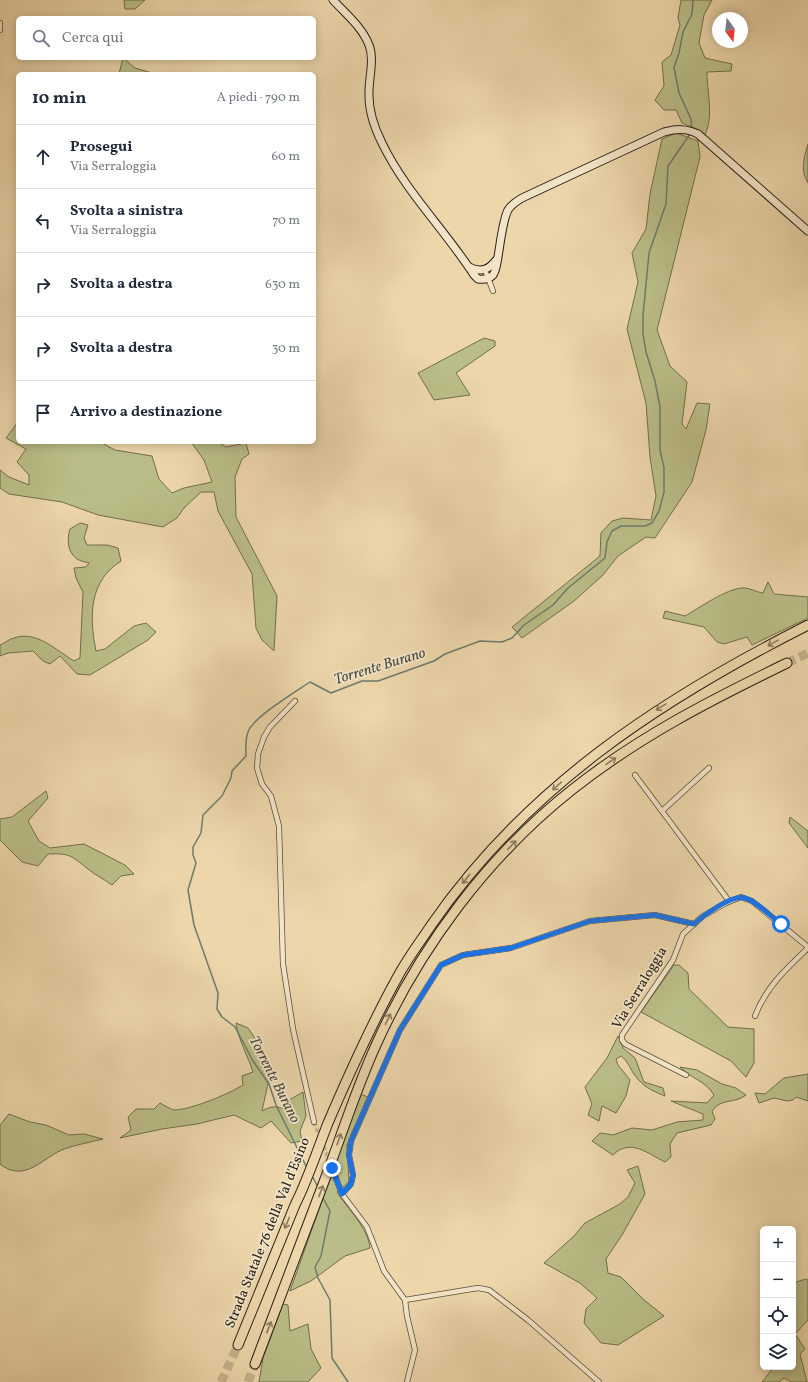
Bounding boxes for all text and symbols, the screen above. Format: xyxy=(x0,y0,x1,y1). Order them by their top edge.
north arrow xyxy=(712,12,748,48)
search box xyxy=(16,16,316,60)
icon: search xyxy=(30,27,52,49)
text: Cerca qui xyxy=(62,28,124,49)
text: 10 min xyxy=(32,87,86,110)
text: A piedi · 790 m xyxy=(217,89,300,107)
text: Prosegui xyxy=(70,137,133,158)
icon: ahead xyxy=(32,146,54,168)
text: 60 m xyxy=(272,148,300,166)
text: Via Serraloggia xyxy=(70,158,156,176)
text: Svolta a sinistra xyxy=(70,201,183,222)
icon: left xyxy=(32,210,54,232)
text: 70 m xyxy=(272,212,300,230)
text: Via Serraloggia xyxy=(70,222,156,240)
icon: right xyxy=(32,274,54,296)
text: Svolta a destra xyxy=(70,274,173,295)
text: 630 m xyxy=(265,276,300,294)
icon: right xyxy=(32,338,54,360)
text: Svolta a destra xyxy=(70,338,173,359)
text: 30 m xyxy=(272,340,300,358)
icon: arrive xyxy=(32,402,54,424)
text: Arrivo a destinazione xyxy=(70,402,222,423)
one-way arrow xyxy=(768,639,780,647)
water label: Torrente Burano xyxy=(332,643,429,691)
one-way arrow xyxy=(655,704,667,712)
one-way arrow xyxy=(605,757,616,765)
one-way arrow xyxy=(553,781,563,790)
one-way arrow xyxy=(507,840,517,850)
one-way arrow xyxy=(462,873,471,884)
route start xyxy=(772,915,790,933)
street label: Via Serraloggia xyxy=(608,943,672,1033)
one-way arrow xyxy=(385,1013,392,1025)
water label: Torrente Burano xyxy=(243,1033,305,1127)
one-way arrow xyxy=(336,1133,343,1146)
street label: Strada Statale 76 della Val d'Esino xyxy=(221,1135,315,1331)
route end xyxy=(323,1159,341,1177)
one-way arrow xyxy=(317,1186,325,1198)
one-way arrow xyxy=(283,1217,291,1229)
map controls xyxy=(760,1226,796,1370)
button: + xyxy=(760,1226,796,1262)
button: − xyxy=(760,1262,796,1298)
button: locate xyxy=(760,1298,796,1334)
one-way arrow xyxy=(266,1322,274,1334)
button: layers xyxy=(760,1334,796,1370)

